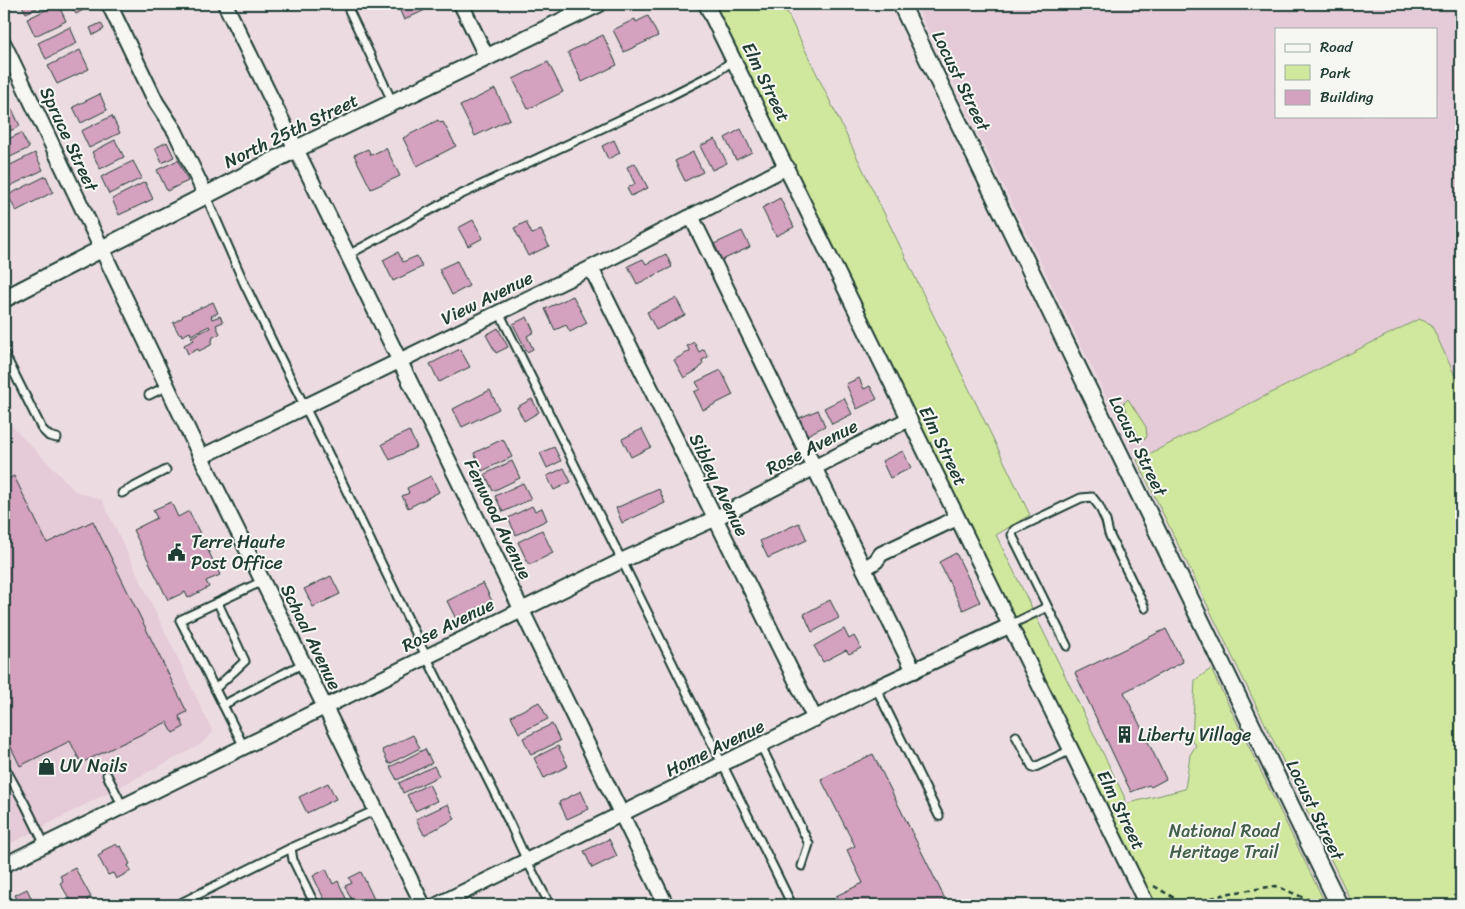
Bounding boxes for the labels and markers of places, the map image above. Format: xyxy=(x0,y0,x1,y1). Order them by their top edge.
place label: Terre Haute Post Office xyxy=(191,526,285,579)
public building icon: Terre Haute Post Office xyxy=(167,542,187,562)
place label: Liberty Village xyxy=(1138,719,1251,751)
building icon: Liberty Village xyxy=(1114,725,1134,745)
place label: UV Nails xyxy=(60,750,128,782)
shop icon: UV Nails xyxy=(36,756,56,776)

